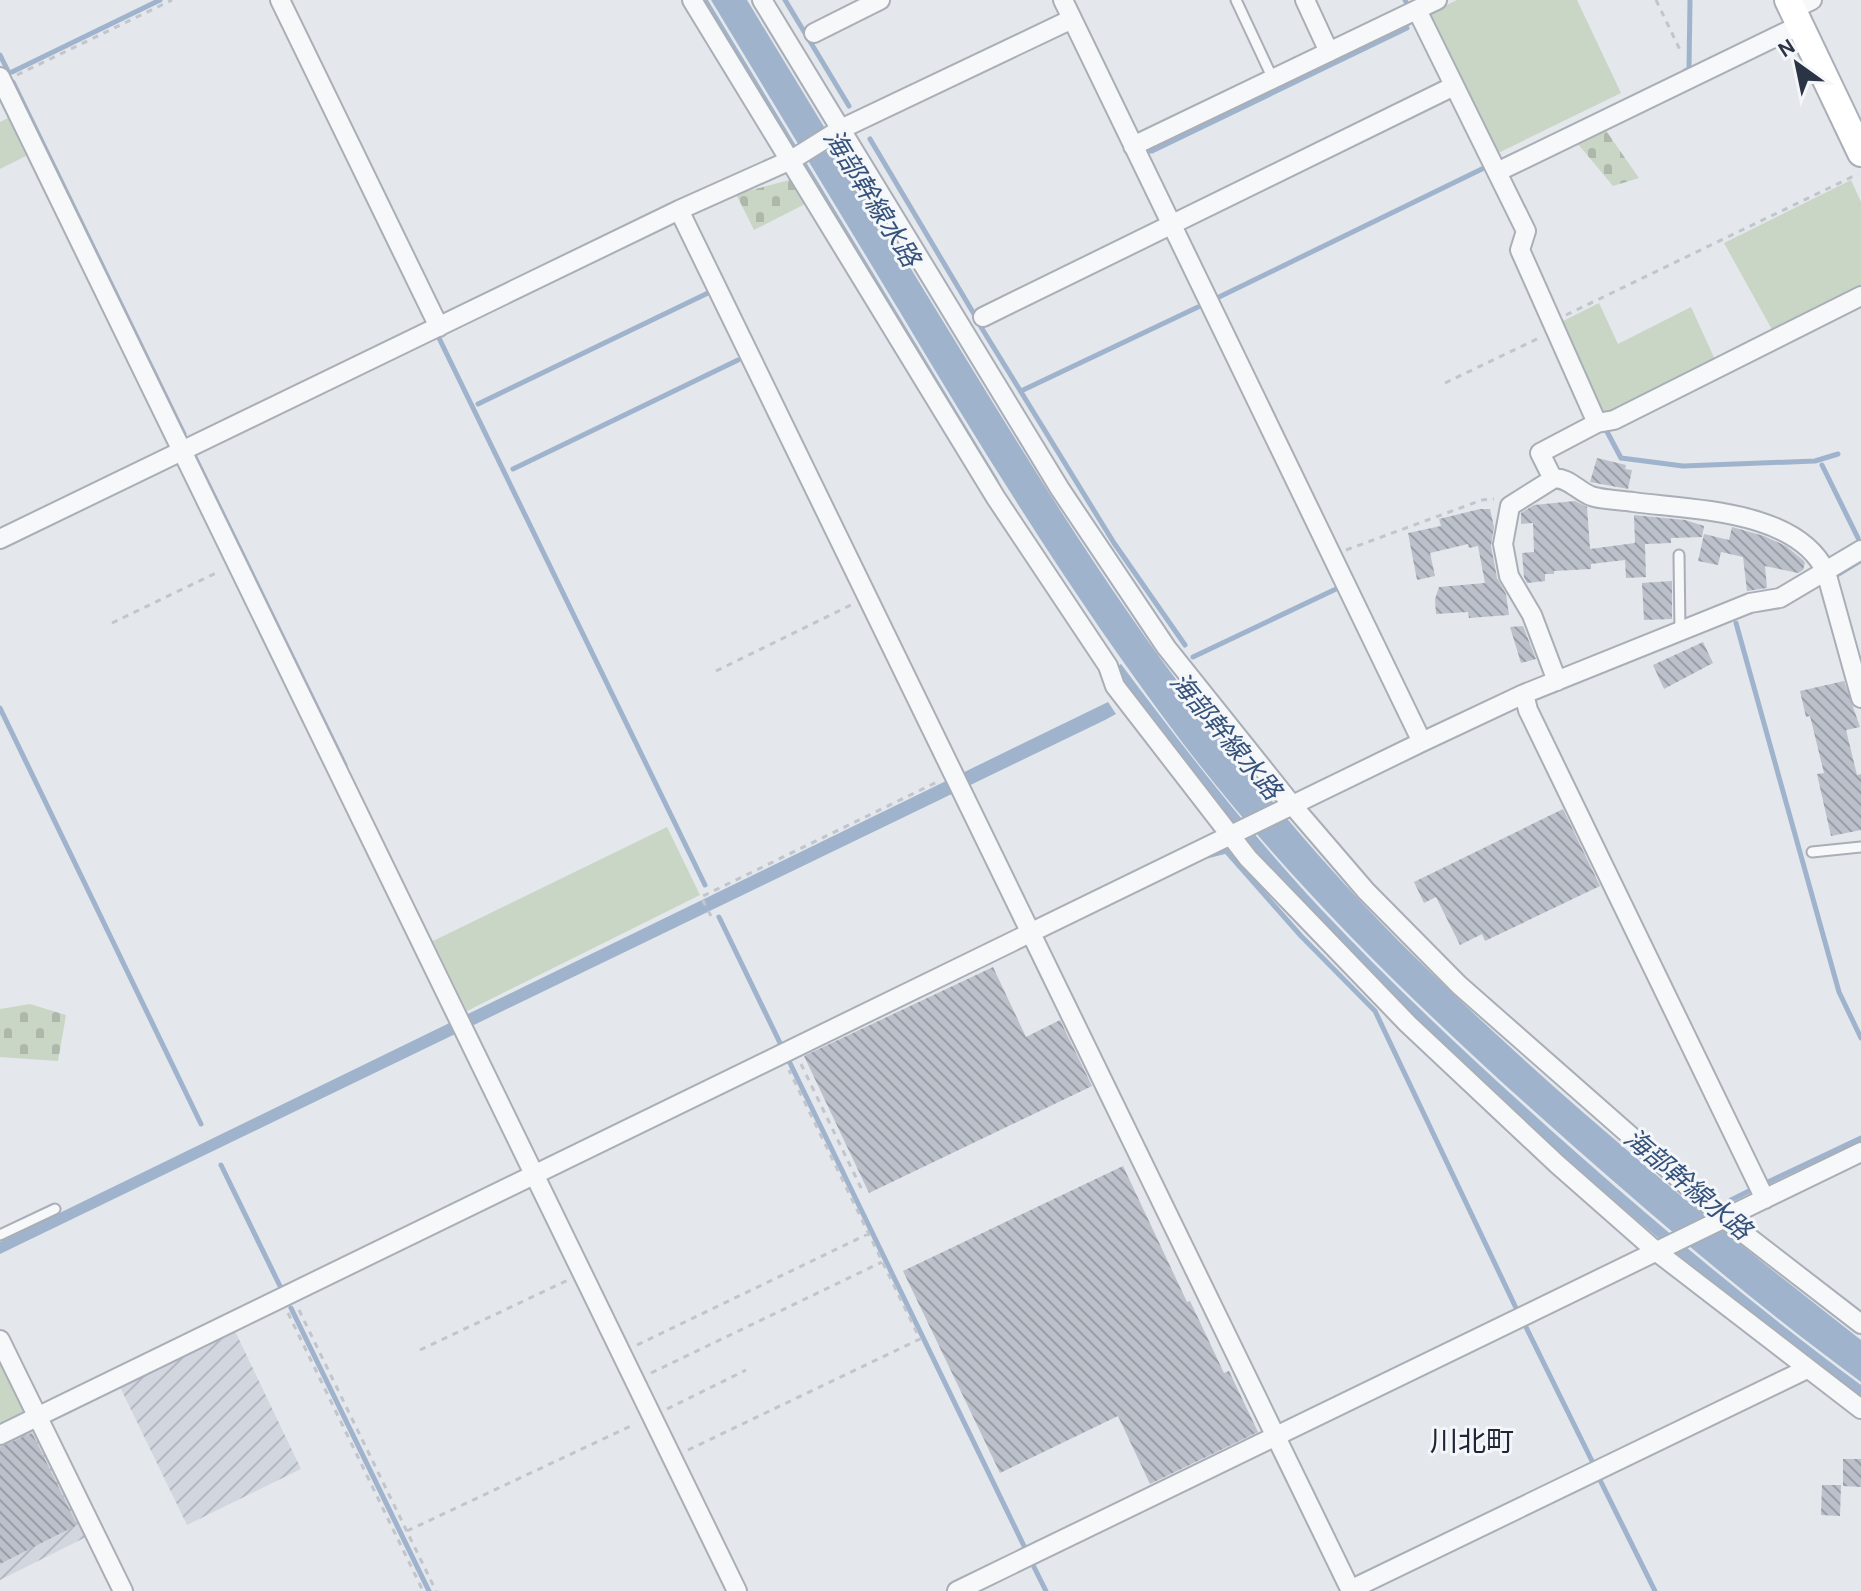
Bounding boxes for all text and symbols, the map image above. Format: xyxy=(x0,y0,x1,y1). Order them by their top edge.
north arrow xyxy=(1757,24,1837,104)
text: N xyxy=(1773,33,1800,63)
water label: 海部幹線水路 xyxy=(817,124,927,274)
water label: 海部幹線水路 xyxy=(1164,667,1289,808)
water label: 海部幹線水路 xyxy=(1618,1122,1759,1248)
district label: 川北町 xyxy=(1430,1425,1514,1458)

